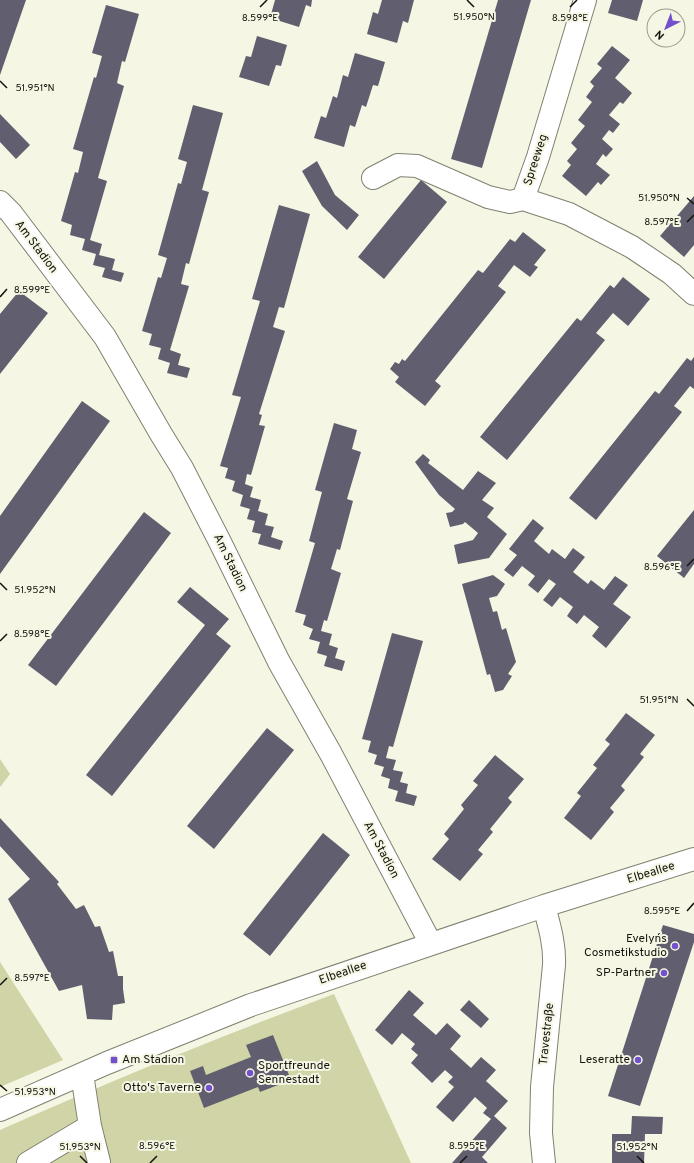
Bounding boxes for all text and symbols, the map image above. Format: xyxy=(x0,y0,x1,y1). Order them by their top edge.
north arrow xyxy=(646,8,686,48)
text: 51.950°N xyxy=(453,11,495,24)
text: 8.599°E xyxy=(242,12,278,25)
text: 8.598°E xyxy=(552,12,588,25)
text: N xyxy=(652,27,668,43)
text: 51.951°N xyxy=(15,82,55,95)
street label: Spreeweg xyxy=(520,132,552,188)
text: 51.950°N xyxy=(638,192,680,205)
text: 8.597°E xyxy=(644,216,680,229)
street label: Am Stadion xyxy=(11,217,61,277)
text: 8.599°E xyxy=(14,284,50,297)
street label: Am Stadion xyxy=(209,531,251,595)
text: 8.596°E xyxy=(644,561,680,574)
text: 51.952°N xyxy=(14,584,56,597)
text: 8.598°E xyxy=(14,628,50,641)
text: 51.951°N xyxy=(639,694,679,707)
street label: Am Stadion xyxy=(359,819,403,881)
street label: Elbeallee xyxy=(625,858,677,888)
text: 8.595°E xyxy=(644,905,680,918)
place label: Evelyn´s Cosmetikstudio xyxy=(584,931,667,961)
marker: Evelyn´s Cosmetikstudio xyxy=(670,941,680,951)
street label: Elbeallee xyxy=(317,957,369,989)
place label: SP-Partner xyxy=(596,965,656,981)
marker: SP-Partner xyxy=(659,968,669,978)
text: 8.597°E xyxy=(14,972,50,985)
street label: Travestraße xyxy=(536,1002,558,1066)
place label: Am Stadion xyxy=(122,1052,184,1068)
place label: Leseratte xyxy=(579,1052,630,1068)
marker: Am Stadion xyxy=(109,1055,119,1065)
marker: Leseratte xyxy=(633,1055,643,1065)
place label: Sportfreunde Sennestadt xyxy=(258,1058,330,1088)
marker: Sportfreunde Sennestadt xyxy=(245,1068,255,1078)
place label: Otto's Taverne xyxy=(123,1080,201,1096)
marker: Otto's Taverne xyxy=(204,1083,214,1093)
text: 51.953°N xyxy=(14,1086,56,1099)
text: 8.596°E xyxy=(139,1140,175,1153)
text: 8.595°E xyxy=(449,1140,485,1153)
text: 51.953°N xyxy=(59,1141,101,1154)
text: 51.952°N xyxy=(616,1141,658,1154)

